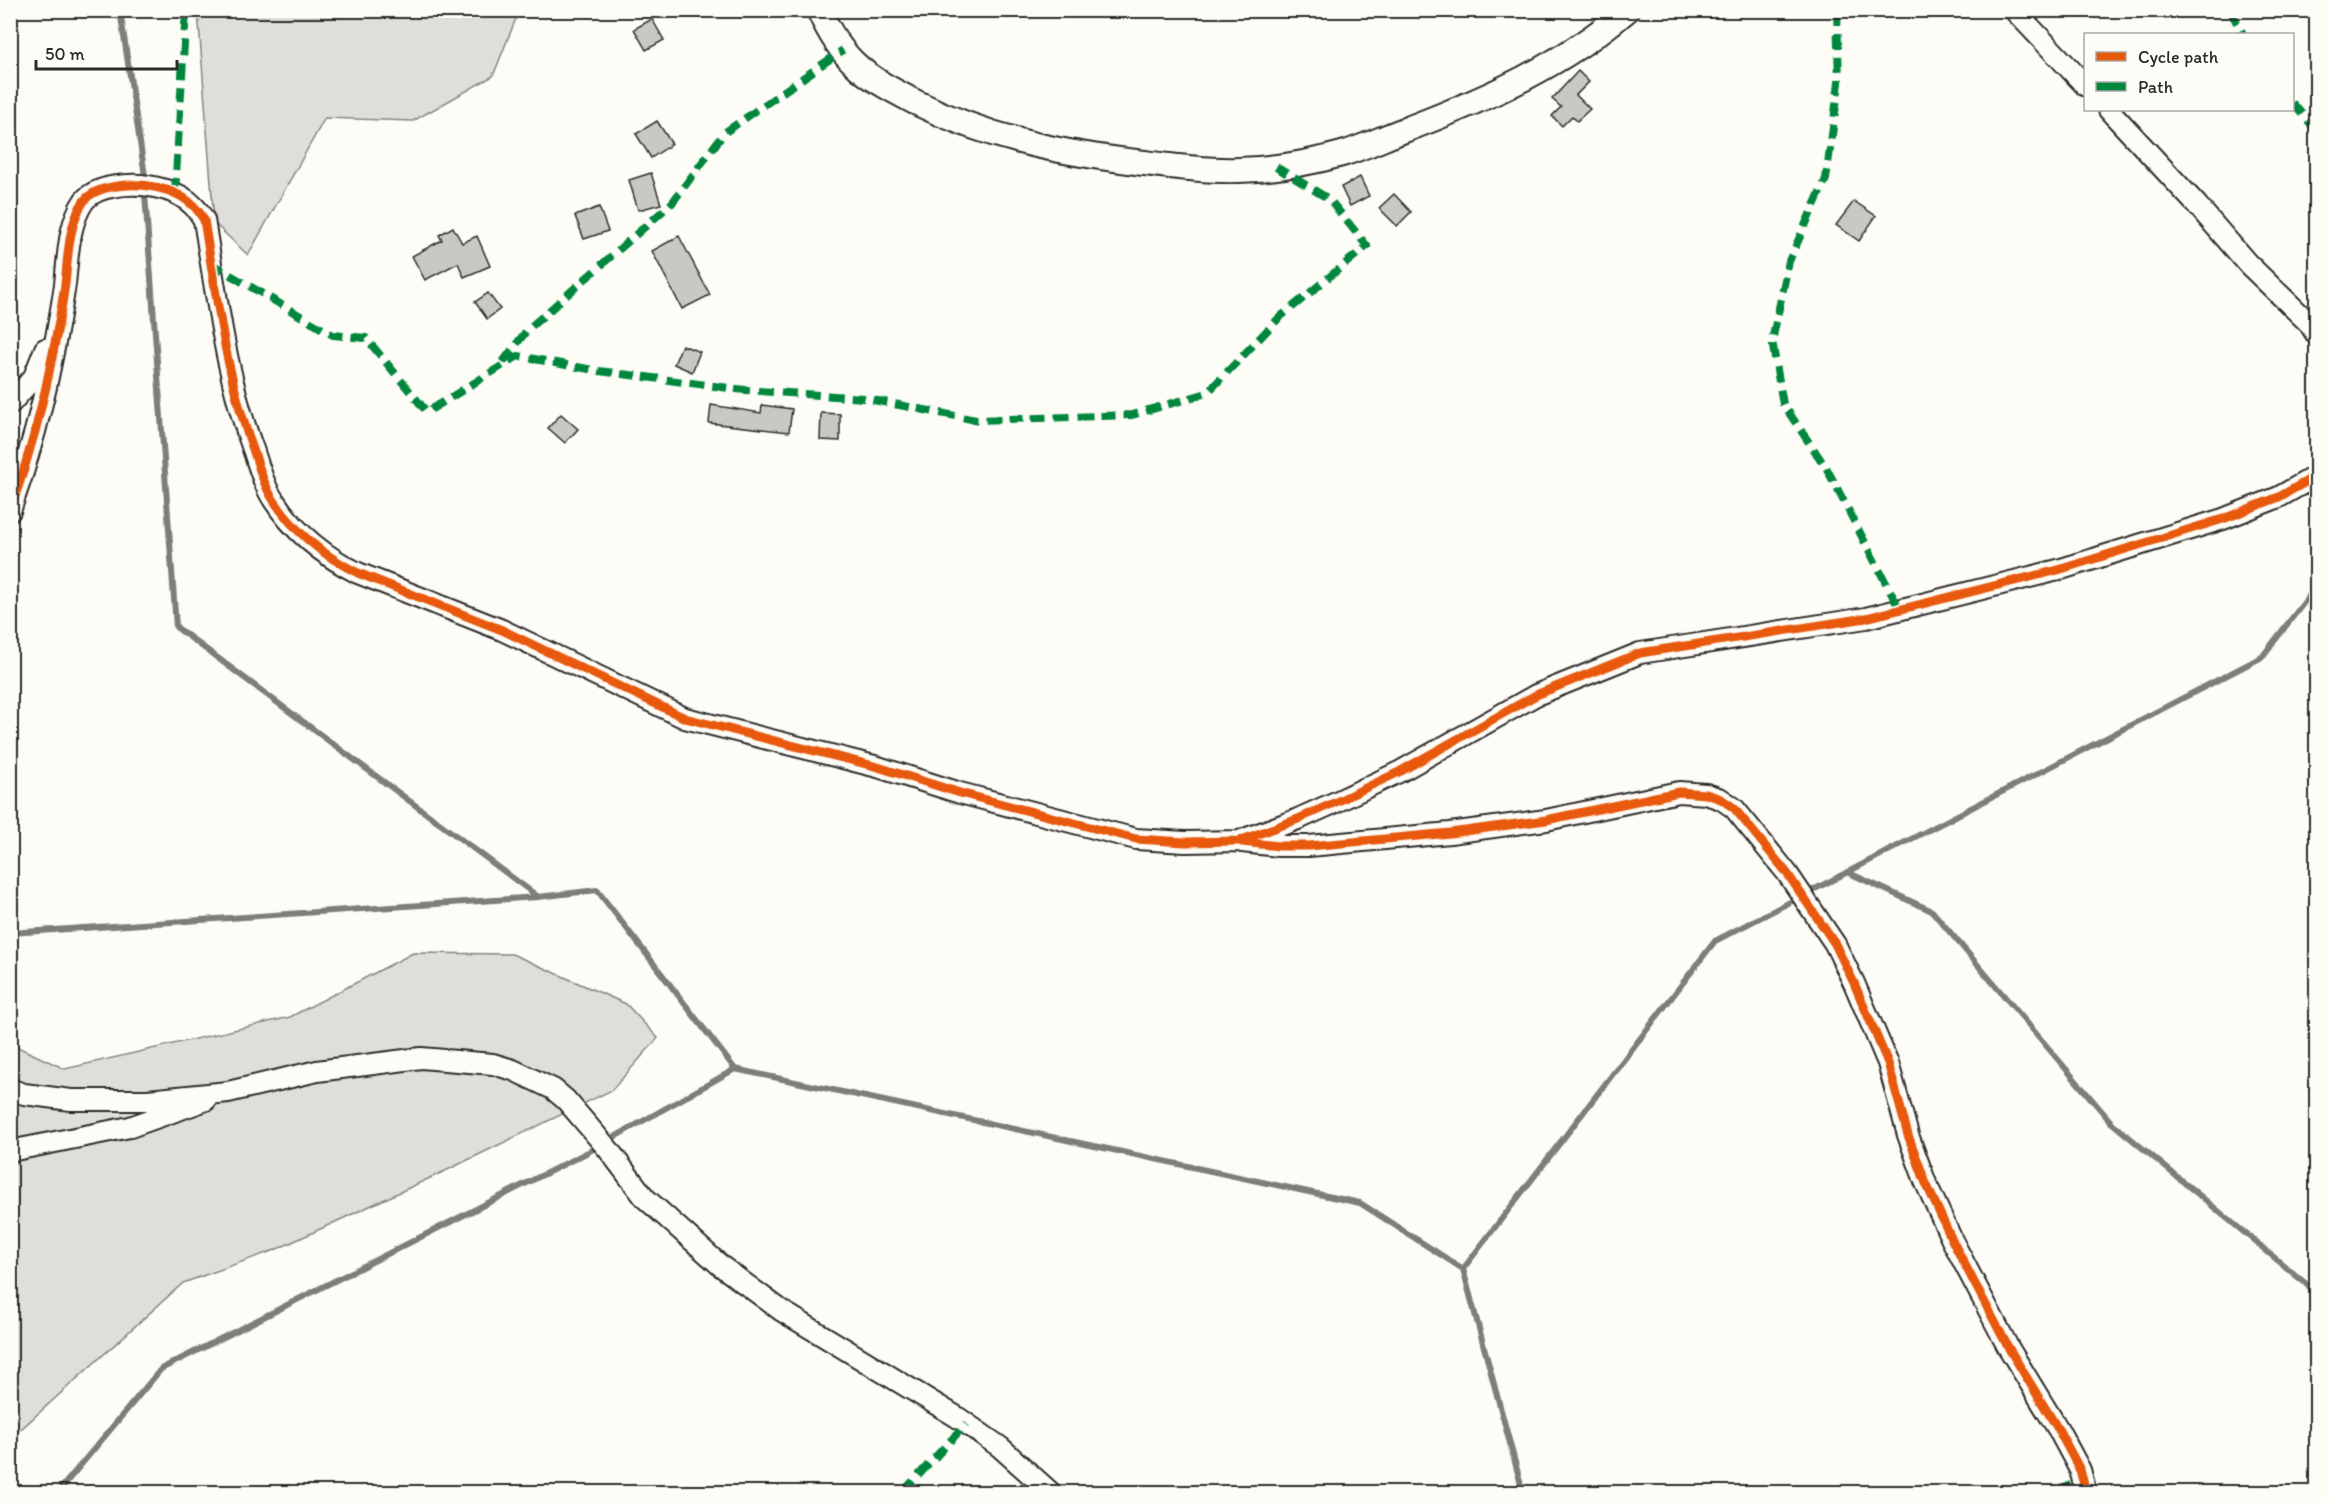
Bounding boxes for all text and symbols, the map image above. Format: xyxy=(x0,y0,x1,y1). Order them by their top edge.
scale bar xyxy=(36,33,177,71)
legend xyxy=(2084,33,2294,111)
text: 50 m xyxy=(45,43,85,65)
text: Cycle path xyxy=(2138,46,2219,68)
text: Path xyxy=(2138,76,2173,98)

